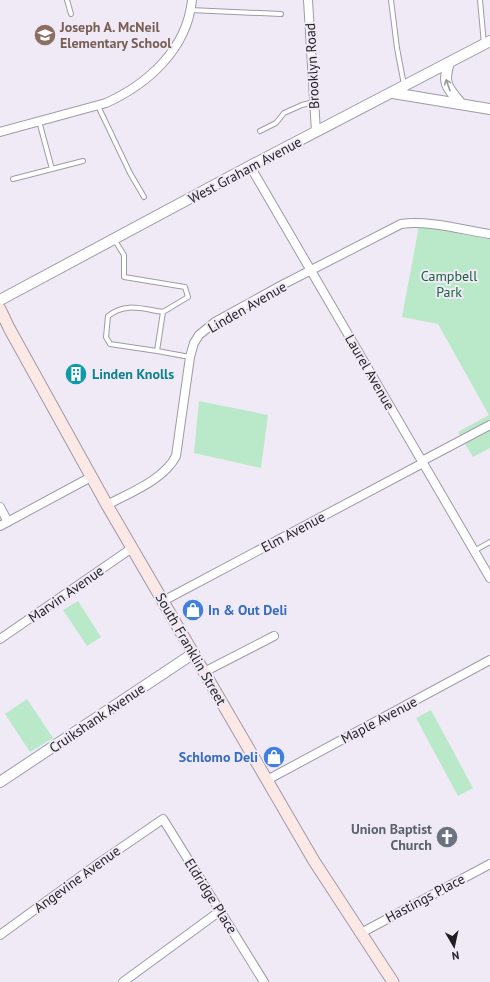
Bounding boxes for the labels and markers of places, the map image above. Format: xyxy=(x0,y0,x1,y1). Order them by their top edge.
place label: Joseph A. McNeil Elementary School xyxy=(59,18,172,52)
school or university icon: Joseph A. McNeil Elementary School xyxy=(32,22,58,48)
building icon: Linden Knolls xyxy=(63,361,89,387)
place label: Linden Knolls xyxy=(92,365,174,383)
shop icon: In & Out Deli xyxy=(180,597,206,623)
place label: In & Out Deli xyxy=(208,601,288,619)
shop icon: Schlomo Deli xyxy=(261,744,287,770)
place label: Schlomo Deli xyxy=(179,748,258,766)
place label: Union Baptist Church xyxy=(351,820,432,854)
church icon: Union Baptist Church xyxy=(434,824,460,850)

